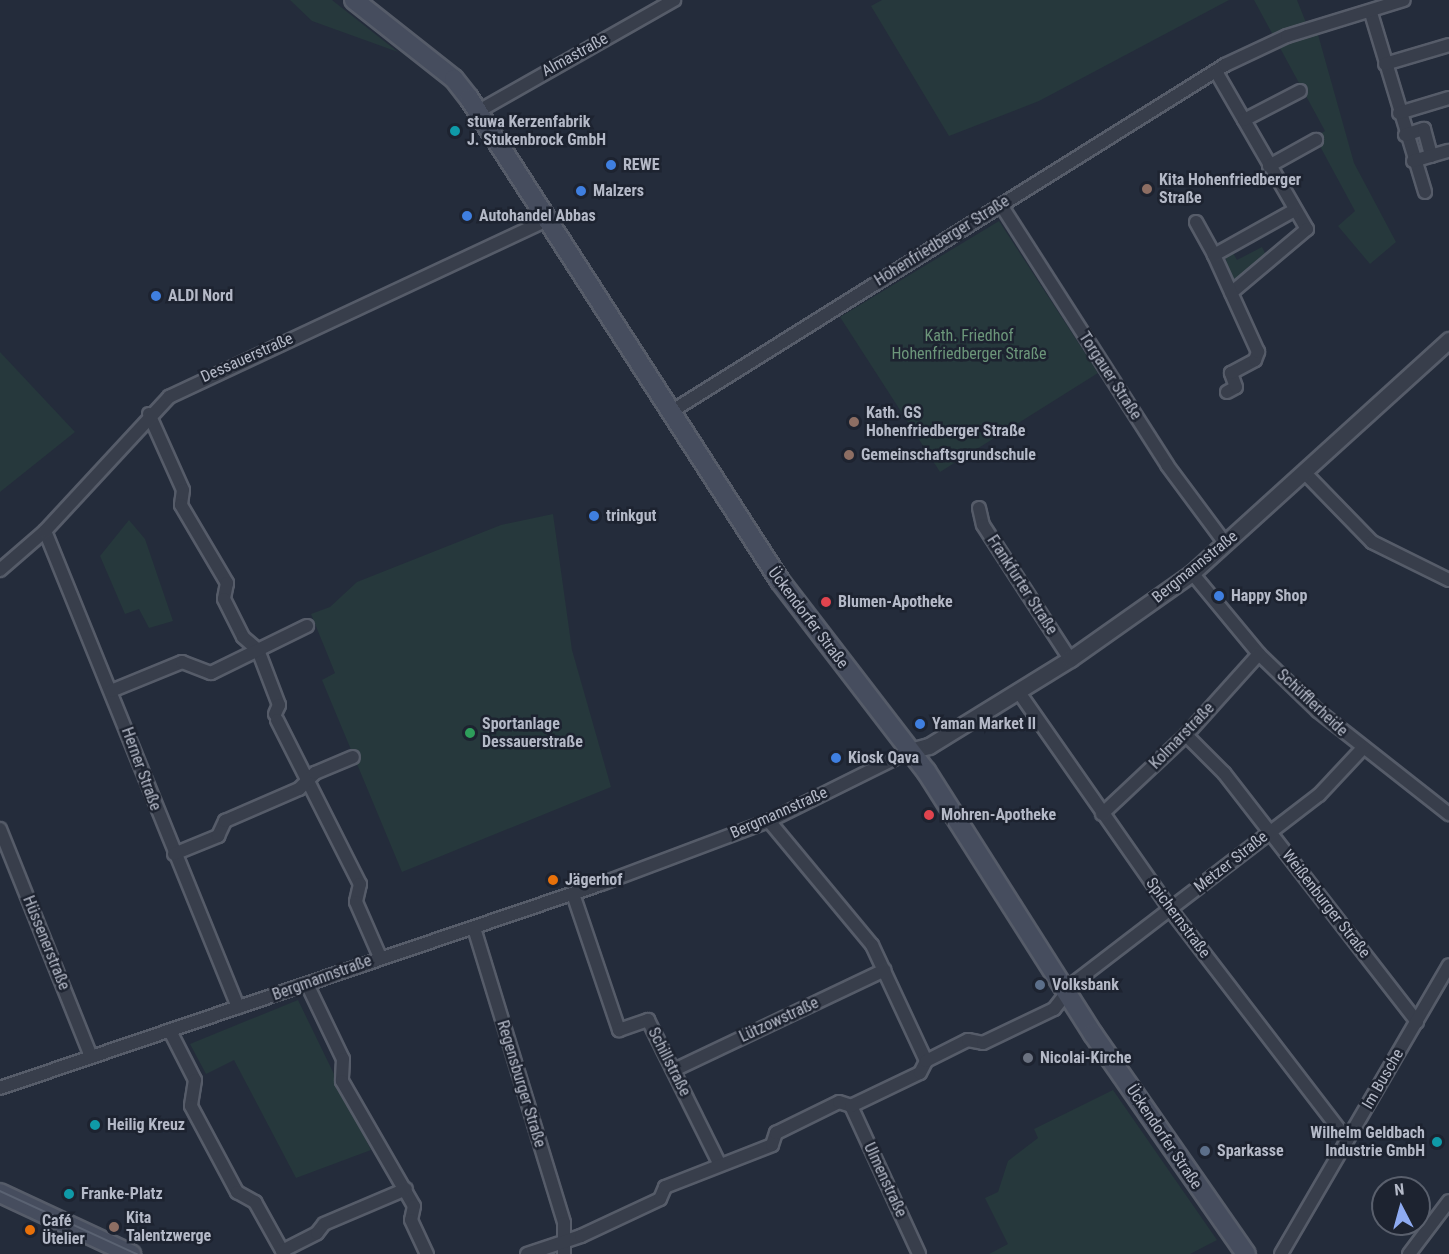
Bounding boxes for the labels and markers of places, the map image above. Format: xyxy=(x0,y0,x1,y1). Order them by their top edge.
place label: stuwa Kerzenfabrik J. Stukenbrock GmbH xyxy=(467,112,606,150)
marker: stuwa Kerzenfabrik J. Stukenbrock GmbH xyxy=(448,124,462,138)
place label: REWE xyxy=(623,155,660,175)
marker: REWE xyxy=(604,158,618,172)
place label: Kita Hohenfriedberger Straße xyxy=(1159,170,1301,208)
place label: Malzers xyxy=(593,181,644,201)
marker: Kita Hohenfriedberger Straße xyxy=(1140,182,1154,196)
marker: Malzers xyxy=(574,184,588,198)
place label: Autohandel Abbas xyxy=(479,206,596,226)
marker: Autohandel Abbas xyxy=(460,209,474,223)
place label: ALDI Nord xyxy=(168,286,233,306)
marker: ALDI Nord xyxy=(149,289,163,303)
place label: Kath. GS Hohenfriedberger Straße xyxy=(866,403,1025,441)
marker: Kath. GS Hohenfriedberger Straße xyxy=(847,415,861,429)
place label: Gemeinschaftsgrundschule xyxy=(861,445,1036,465)
marker: Gemeinschaftsgrundschule xyxy=(842,448,856,462)
place label: trinkgut xyxy=(606,506,656,526)
marker: trinkgut xyxy=(587,509,601,523)
place label: Happy Shop xyxy=(1231,586,1307,606)
marker: Happy Shop xyxy=(1212,589,1226,603)
place label: Blumen-Apotheke xyxy=(838,592,953,612)
marker: Blumen-Apotheke xyxy=(819,595,833,609)
place label: Sportanlage Dessauerstraße xyxy=(482,714,583,752)
place label: Yaman Market II xyxy=(932,714,1036,734)
marker: Yaman Market II xyxy=(913,717,927,731)
marker: Sportanlage Dessauerstraße xyxy=(463,726,477,740)
place label: Kiosk Qava xyxy=(848,748,919,768)
marker: Kiosk Qava xyxy=(829,751,843,765)
place label: Mohren-Apotheke xyxy=(941,805,1056,825)
marker: Mohren-Apotheke xyxy=(922,808,936,822)
place label: Jägerhof xyxy=(565,870,622,890)
marker: Jägerhof xyxy=(546,873,560,887)
place label: Volksbank xyxy=(1052,975,1119,995)
marker: Volksbank xyxy=(1033,978,1047,992)
place label: Nicolai-Kirche xyxy=(1040,1048,1131,1068)
marker: Nicolai-Kirche xyxy=(1021,1051,1035,1065)
place label: Heilig Kreuz xyxy=(107,1115,185,1135)
marker: Heilig Kreuz xyxy=(88,1118,102,1132)
place label: Wilhelm Geldbach Industrie GmbH xyxy=(1310,1123,1425,1161)
marker: Wilhelm Geldbach Industrie GmbH xyxy=(1430,1135,1444,1149)
place label: Sparkasse xyxy=(1217,1141,1284,1161)
marker: Sparkasse xyxy=(1198,1144,1212,1158)
place label: Franke-Platz xyxy=(81,1184,163,1204)
marker: Franke-Platz xyxy=(62,1187,76,1201)
place label: Kita Talentzwerge xyxy=(126,1208,211,1246)
place label: Café Ütelier xyxy=(42,1211,85,1249)
marker: Kita Talentzwerge xyxy=(107,1220,121,1234)
marker: Café Ütelier xyxy=(23,1223,37,1237)

